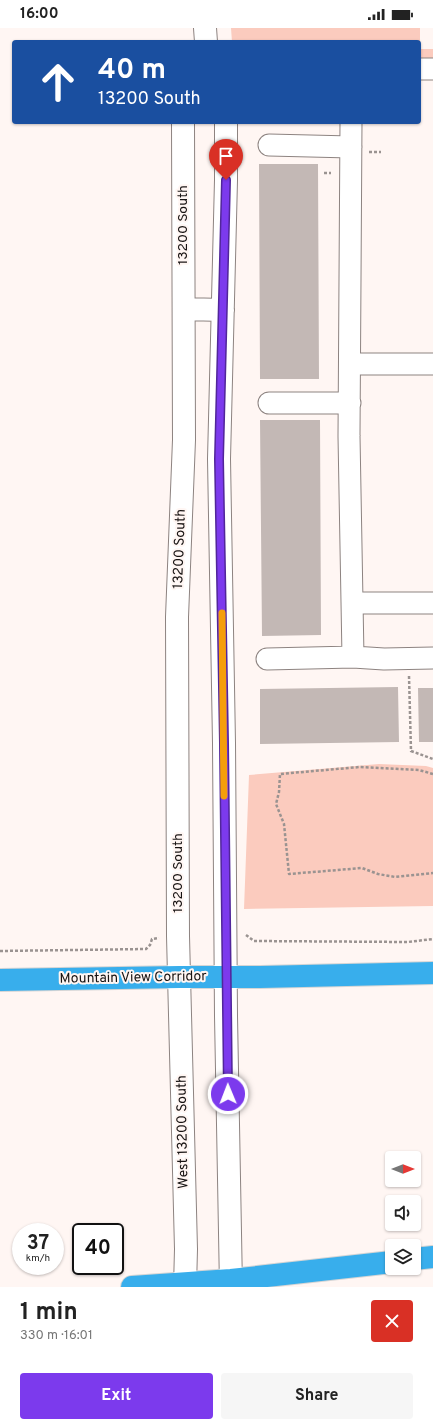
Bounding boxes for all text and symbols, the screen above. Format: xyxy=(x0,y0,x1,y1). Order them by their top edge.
text: 16:00 xyxy=(20,5,59,24)
text: 40 m xyxy=(98,53,166,89)
icon: ahead xyxy=(32,56,84,108)
text: 13200 South xyxy=(98,88,201,111)
pin xyxy=(209,139,243,180)
icon: arrive xyxy=(215,145,237,167)
street label: 13200 South xyxy=(175,185,192,265)
street label: 13200 South xyxy=(170,509,190,589)
street label: 13200 South xyxy=(170,833,187,913)
street label: Mountain View Corridor xyxy=(59,968,207,988)
position arrow xyxy=(207,1073,249,1115)
street label: West 13200 South xyxy=(174,1075,192,1189)
north arrow xyxy=(385,1151,421,1187)
map controls xyxy=(385,1151,421,1275)
button: sound xyxy=(385,1195,421,1231)
speed limit sign: 40 xyxy=(72,1223,124,1275)
text: 37 xyxy=(27,1231,49,1257)
button: layers xyxy=(385,1239,421,1275)
text: km/h xyxy=(26,1252,50,1265)
text: 1 min xyxy=(20,1298,78,1328)
button: close xyxy=(371,1300,413,1342)
text: 330 m · 16:01 xyxy=(20,1328,93,1344)
button: Exit xyxy=(20,1373,213,1419)
button: Share xyxy=(221,1373,413,1419)

